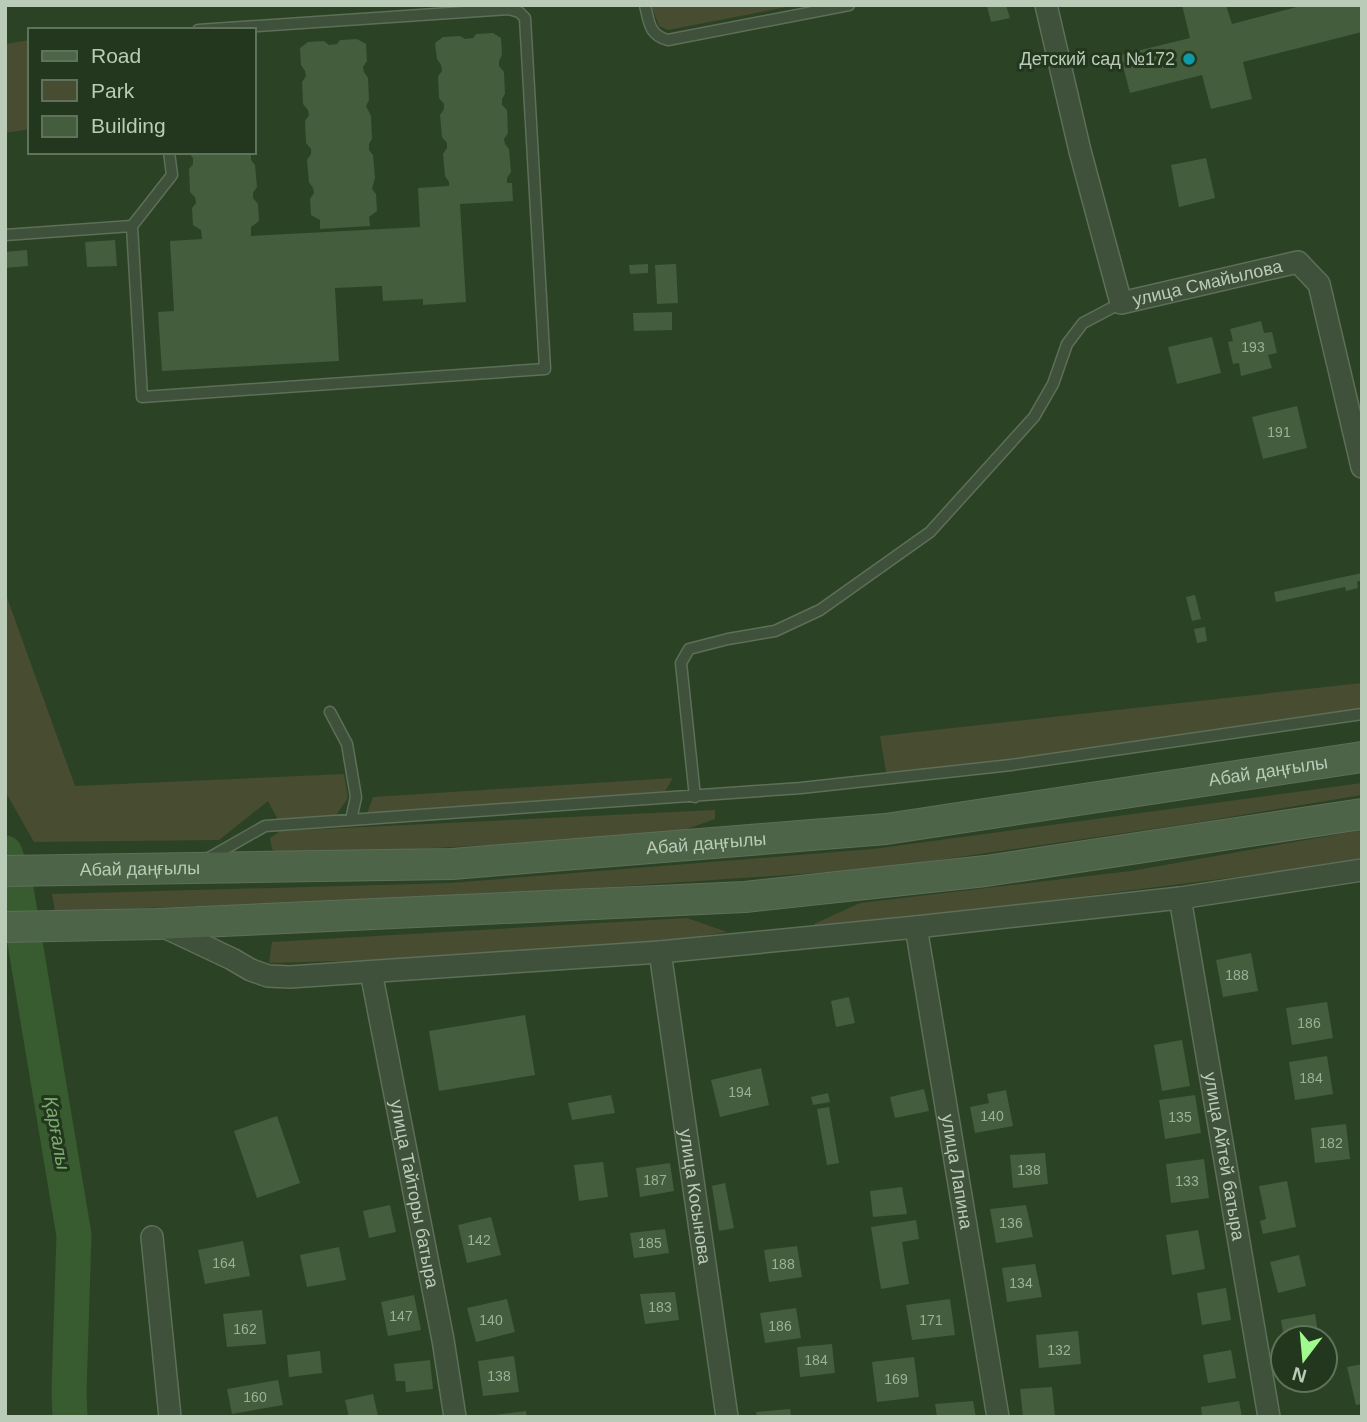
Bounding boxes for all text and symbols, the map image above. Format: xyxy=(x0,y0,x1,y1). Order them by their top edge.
legend xyxy=(28,28,256,154)
text: Road xyxy=(91,44,141,67)
place label: Детский сад №172 xyxy=(1020,49,1175,69)
marker: Детский сад №172 xyxy=(1181,51,1197,67)
text: Park xyxy=(91,79,135,102)
text: Building xyxy=(91,114,166,137)
street label: улица Смайылова xyxy=(1131,256,1285,310)
house number: 193 xyxy=(1241,339,1265,355)
house number: 191 xyxy=(1267,424,1291,440)
street label: Абай даңғылы xyxy=(1207,752,1329,790)
street label: Абай даңғылы xyxy=(645,829,767,858)
street label: Абай даңғылы xyxy=(80,858,200,880)
house number: 188 xyxy=(1225,967,1249,983)
house number: 186 xyxy=(1297,1015,1321,1031)
house number: 184 xyxy=(1299,1070,1323,1086)
street label: улица Айтей батыра xyxy=(1200,1071,1249,1243)
house number: 194 xyxy=(728,1084,752,1100)
water label: Қарғалы xyxy=(40,1094,74,1172)
street label: улица Тайторы батыра xyxy=(386,1098,443,1291)
house number: 140 xyxy=(980,1108,1004,1124)
house number: 135 xyxy=(1168,1109,1192,1125)
street label: улица Лапина xyxy=(937,1113,977,1231)
street label: улица Косынова xyxy=(676,1128,715,1266)
house number: 182 xyxy=(1319,1135,1343,1151)
house number: 138 xyxy=(1017,1162,1041,1178)
house number: 187 xyxy=(643,1172,667,1188)
house number: 133 xyxy=(1175,1173,1199,1189)
house number: 136 xyxy=(999,1215,1023,1231)
house number: 142 xyxy=(467,1232,491,1248)
house number: 185 xyxy=(638,1235,662,1251)
house number: 164 xyxy=(212,1255,236,1271)
house number: 188 xyxy=(771,1256,795,1272)
house number: 134 xyxy=(1009,1275,1033,1291)
house number: 183 xyxy=(648,1299,672,1315)
house number: 147 xyxy=(389,1308,413,1324)
house number: 140 xyxy=(479,1312,503,1328)
house number: 171 xyxy=(919,1312,943,1328)
house number: 186 xyxy=(768,1318,792,1334)
house number: 162 xyxy=(233,1321,257,1337)
north arrow xyxy=(1269,1324,1339,1394)
house number: 132 xyxy=(1047,1342,1071,1358)
house number: 184 xyxy=(804,1352,828,1368)
text: N xyxy=(1290,1363,1309,1387)
house number: 138 xyxy=(487,1368,511,1384)
house number: 169 xyxy=(884,1371,908,1387)
house number: 160 xyxy=(243,1389,267,1405)

